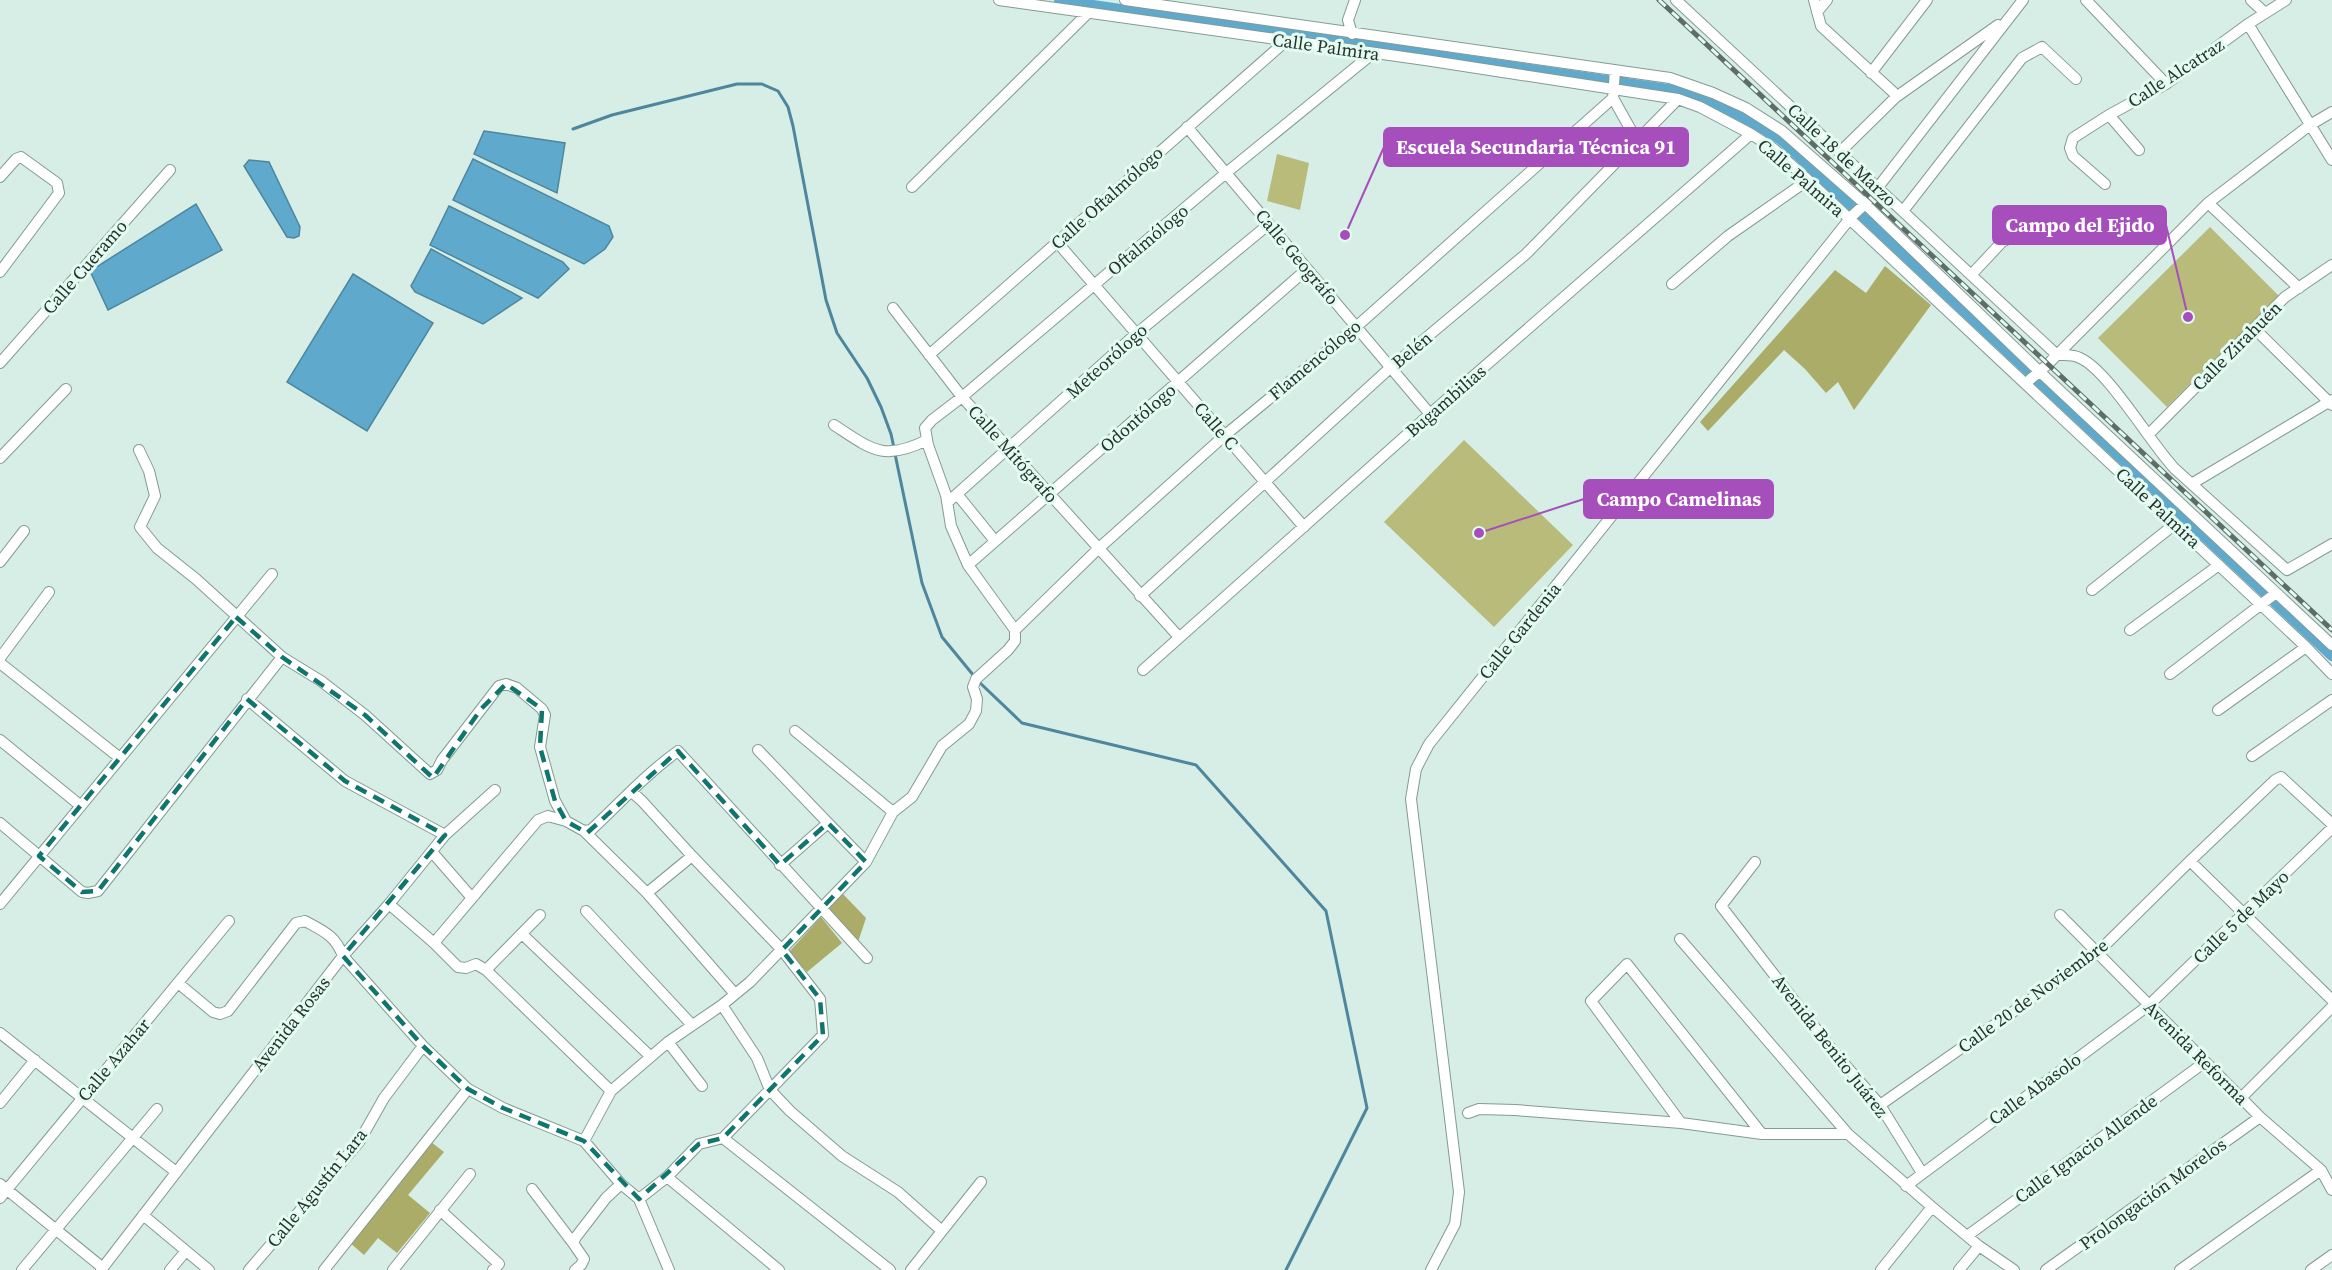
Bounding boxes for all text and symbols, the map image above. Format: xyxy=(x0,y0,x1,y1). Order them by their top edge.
street label: Calle Palmira xyxy=(1271,27,1382,67)
street label: Calle Alcatraz xyxy=(2123,32,2229,113)
street label: Calle 18 de Marzo xyxy=(1782,97,1903,212)
callout: Escuela Secundaria Técnica 91 xyxy=(1384,128,1688,166)
text: Escuela Secundaria Técnica 91 xyxy=(1396,133,1676,161)
street label: Calle Palmira xyxy=(1752,133,1851,223)
street label: Calle Oftalmólogo xyxy=(1046,142,1168,254)
street label: Oftalmólogo xyxy=(1103,200,1193,280)
street label: Calle Geográfo xyxy=(1250,204,1345,310)
callout: Campo del Ejido xyxy=(1993,206,2166,244)
text: Campo del Ejido xyxy=(2005,211,2155,239)
street label: Calle Cueramo xyxy=(37,214,133,319)
street label: Calle Zirahuén xyxy=(2186,295,2287,396)
street label: Flamencólogo xyxy=(1263,313,1366,406)
street label: Meteorólogo xyxy=(1061,317,1153,404)
street label: Belén xyxy=(1386,325,1437,374)
street label: Bugambilias xyxy=(1400,359,1491,443)
street label: Odontólogo xyxy=(1094,377,1181,458)
street label: Calle C xyxy=(1189,396,1244,455)
street label: Calle Mitógrafo xyxy=(963,399,1064,508)
street label: Calle Palmira xyxy=(2110,462,2207,554)
callout: Campo Camelinas xyxy=(1584,480,1773,518)
text: Campo Camelinas xyxy=(1597,485,1761,513)
street label: Calle Gardenia xyxy=(1473,576,1567,684)
street label: Calle 5 de Mayo xyxy=(2187,864,2294,969)
street label: Calle 20 de Noviembre xyxy=(1952,933,2113,1059)
street label: Avenida Benito Juárez xyxy=(1766,969,1894,1123)
street label: Avenida Rosas xyxy=(245,971,336,1077)
street label: Avenida Reforma xyxy=(2139,995,2255,1111)
street label: Calle Azahar xyxy=(71,1012,156,1107)
street label: Calle Abasolo xyxy=(1983,1046,2086,1131)
street label: Calle Ignacio Allende xyxy=(2009,1088,2162,1209)
street label: Calle Agustín Lara xyxy=(261,1122,373,1253)
street label: Prolongación Morelos xyxy=(2074,1132,2231,1256)

